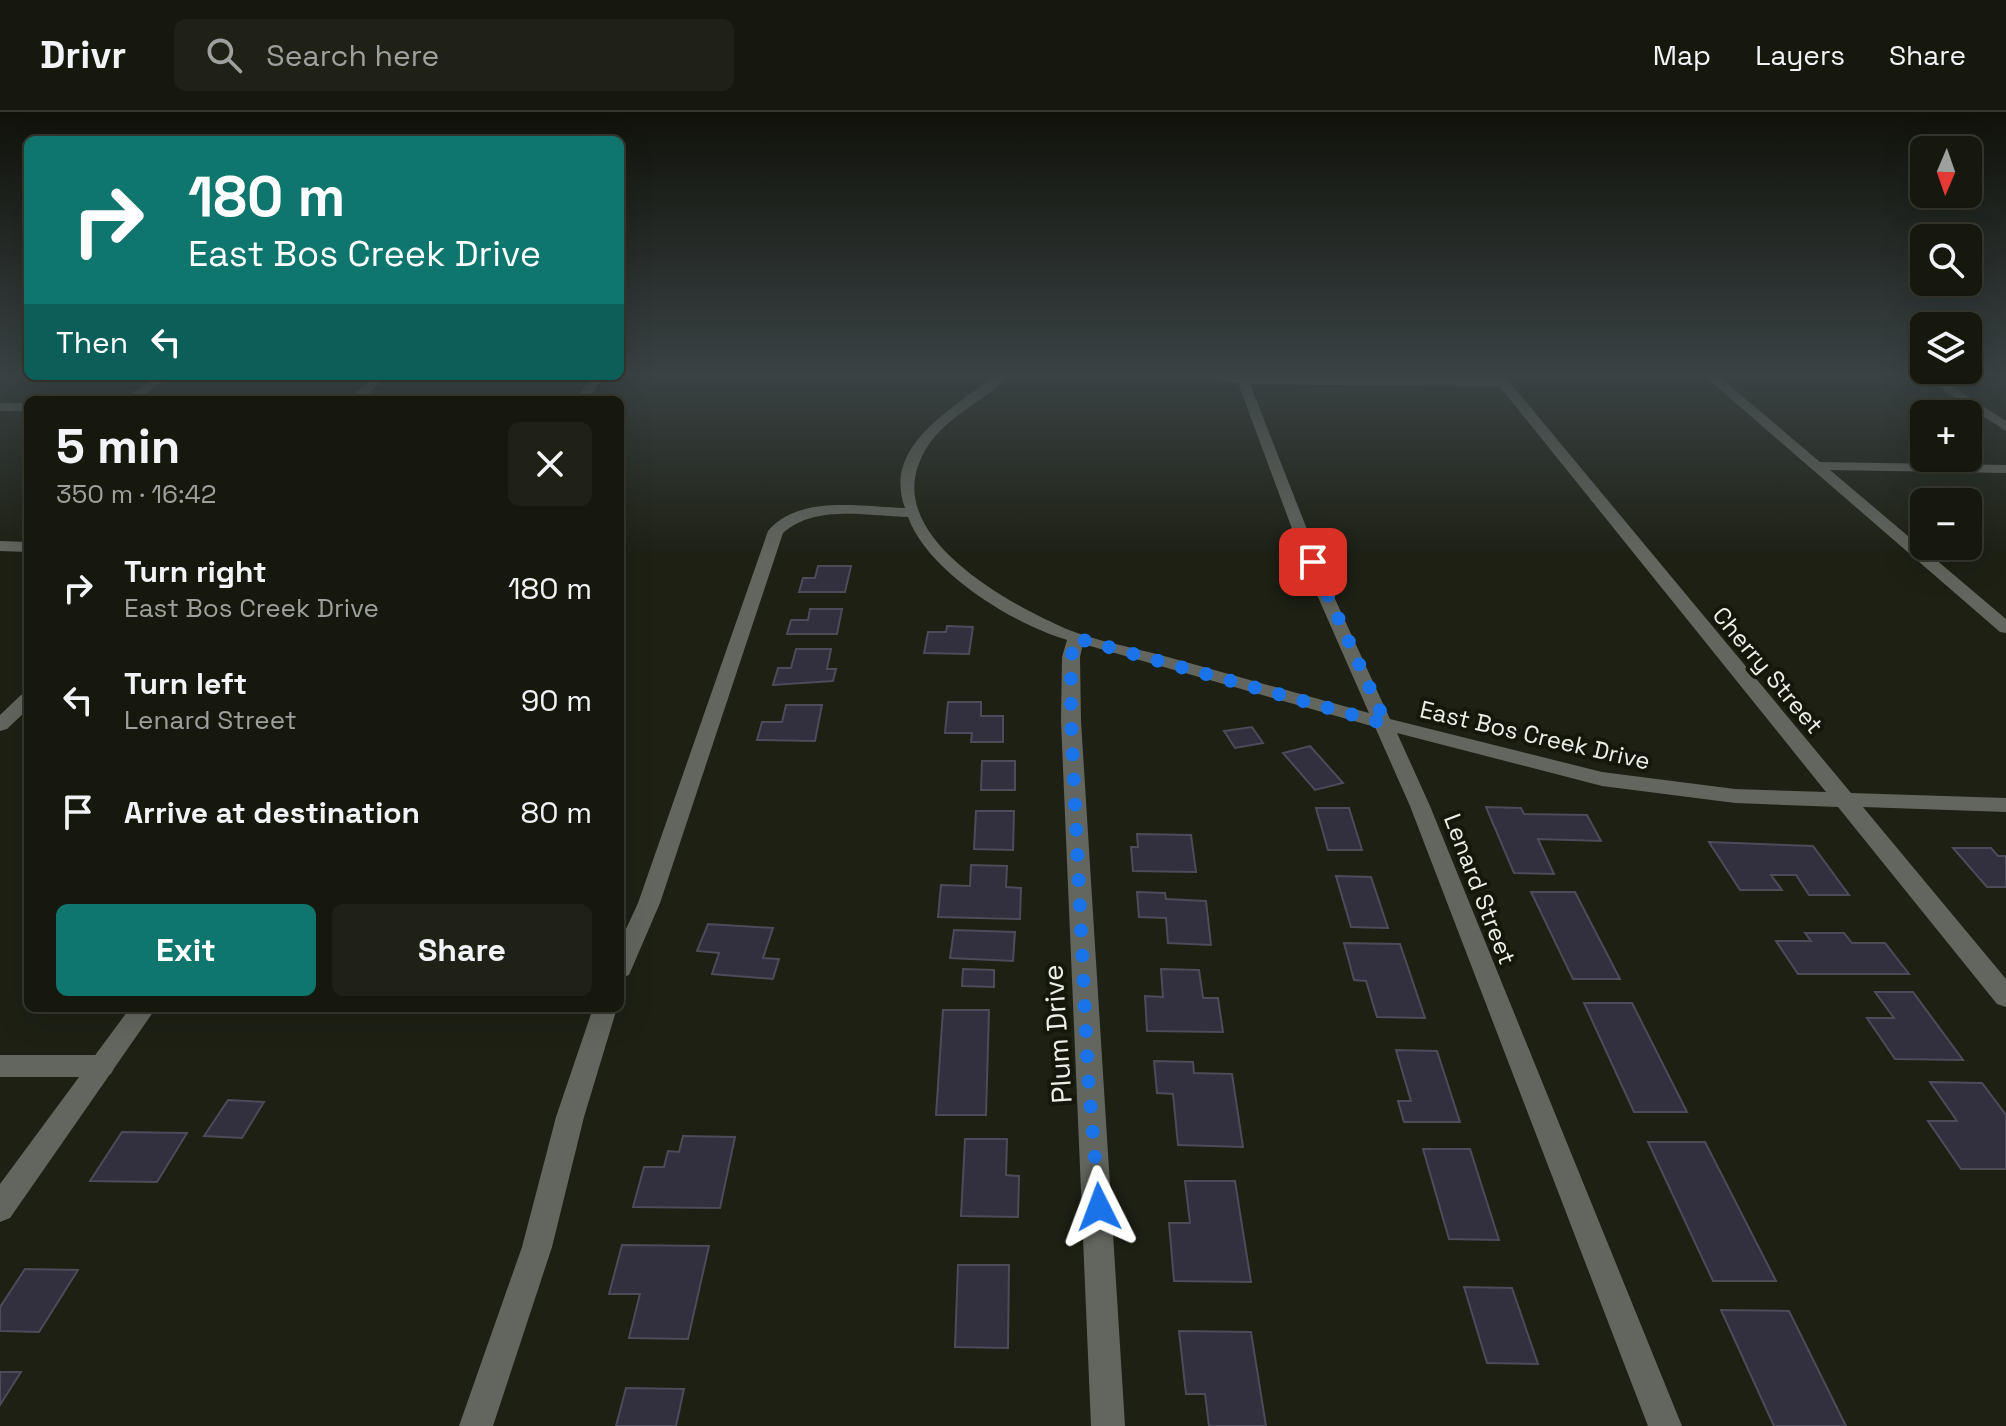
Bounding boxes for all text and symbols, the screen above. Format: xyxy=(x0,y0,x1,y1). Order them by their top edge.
search box xyxy=(174,19,734,91)
text: Drivr xyxy=(40,31,126,79)
icon: search xyxy=(202,33,246,77)
text: Search here xyxy=(266,36,439,75)
text: Map xyxy=(1653,37,1711,73)
text: Layers xyxy=(1755,37,1845,73)
text: Share xyxy=(1889,37,1966,73)
north arrow xyxy=(1910,136,1982,208)
map controls xyxy=(1910,136,1982,560)
text: 180 m xyxy=(188,161,345,232)
icon: right xyxy=(56,168,160,272)
button: search xyxy=(1910,224,1982,296)
text: East Bos Creek Drive xyxy=(188,231,541,277)
button: layers xyxy=(1910,312,1982,384)
icon: left xyxy=(144,320,188,364)
text: Then xyxy=(56,323,128,362)
button: + xyxy=(1910,400,1982,472)
text: 5 min xyxy=(56,416,180,477)
button: close xyxy=(508,422,592,506)
text: 350 m · 16:42 xyxy=(56,477,217,511)
button: − xyxy=(1910,488,1982,560)
pin xyxy=(1279,528,1347,596)
icon: arrive xyxy=(1291,540,1335,584)
text: Turn right xyxy=(124,552,267,591)
icon: right xyxy=(56,566,100,610)
text: 180 m xyxy=(508,569,592,608)
text: East Bos Creek Drive xyxy=(124,591,379,625)
street label: Cherry Street xyxy=(1706,600,1830,740)
text: Turn left xyxy=(124,664,247,703)
icon: left xyxy=(56,678,100,722)
text: 90 m xyxy=(521,681,592,720)
street label: East Bos Creek Drive xyxy=(1417,693,1653,777)
text: Lenard Street xyxy=(124,703,297,737)
icon: arrive xyxy=(56,790,100,834)
text: Arrive at destination xyxy=(124,793,420,832)
text: 80 m xyxy=(521,793,592,832)
street label: Lenard Street xyxy=(1437,809,1523,969)
button: Exit xyxy=(56,904,316,996)
button: Share xyxy=(332,904,592,996)
street label: Plum Drive xyxy=(1034,963,1080,1105)
position arrow xyxy=(1057,1165,1141,1249)

